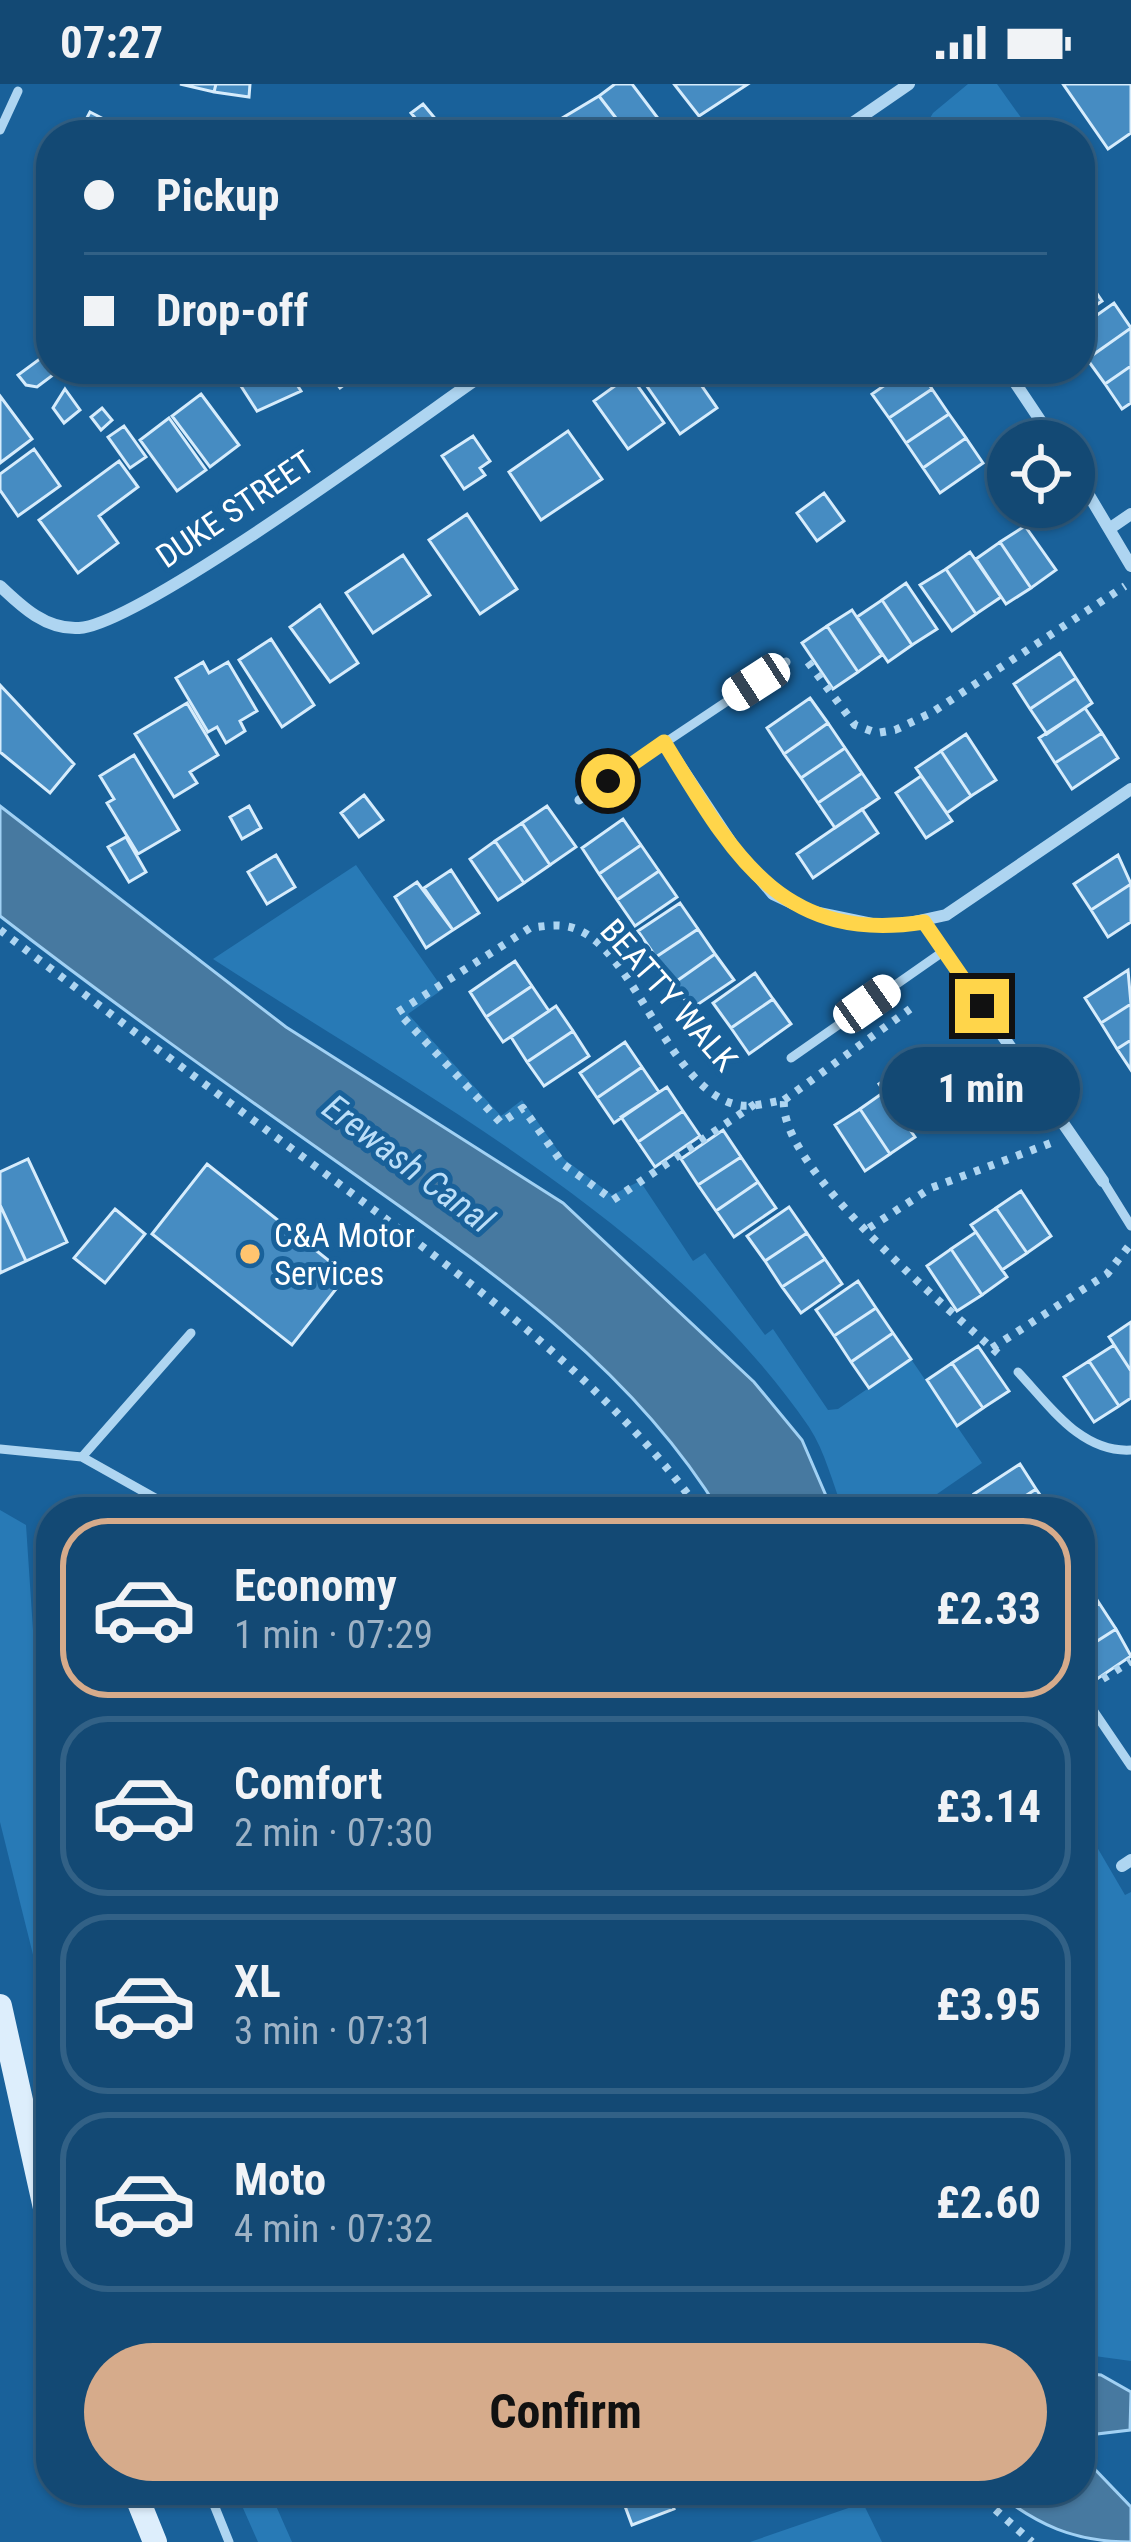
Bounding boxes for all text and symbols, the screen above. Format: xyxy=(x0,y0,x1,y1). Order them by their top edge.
text: 07:27 xyxy=(60,16,163,69)
text: Pickup xyxy=(156,169,280,222)
text: Drop-off xyxy=(156,284,308,337)
map controls xyxy=(987,420,1095,528)
button: locate xyxy=(987,420,1095,528)
street label: DUKE STREET xyxy=(149,442,321,576)
car xyxy=(716,647,796,717)
route start xyxy=(581,754,635,808)
street label: BEATTY WALK xyxy=(593,911,745,1079)
car xyxy=(827,969,907,1039)
route end xyxy=(955,979,1009,1033)
callout: 1 min xyxy=(883,1048,1081,1132)
text: 1 min xyxy=(938,1066,1024,1112)
water label: Erewash Canal xyxy=(314,1086,502,1242)
place label: C&A Motor Services xyxy=(274,1216,415,1293)
marker: C&A Motor Services xyxy=(237,1241,263,1267)
icon: car xyxy=(90,1554,198,1662)
text: Economy xyxy=(234,1559,397,1612)
text: £2.33 xyxy=(936,1582,1041,1635)
text: 1 min · 07:29 xyxy=(234,1612,433,1658)
icon: car xyxy=(90,1752,198,1860)
text: Comfort xyxy=(234,1757,382,1810)
text: £3.14 xyxy=(936,1780,1041,1833)
text: 2 min · 07:30 xyxy=(234,1810,433,1856)
icon: car xyxy=(90,1950,198,2058)
text: XL xyxy=(234,1955,281,2008)
text: £3.95 xyxy=(936,1978,1041,2031)
text: 3 min · 07:31 xyxy=(234,2008,433,2054)
icon: car xyxy=(90,2148,198,2256)
text: Moto xyxy=(234,2153,326,2206)
text: £2.60 xyxy=(936,2176,1041,2229)
text: 4 min · 07:32 xyxy=(234,2206,433,2252)
button: Confirm xyxy=(84,2343,1047,2481)

